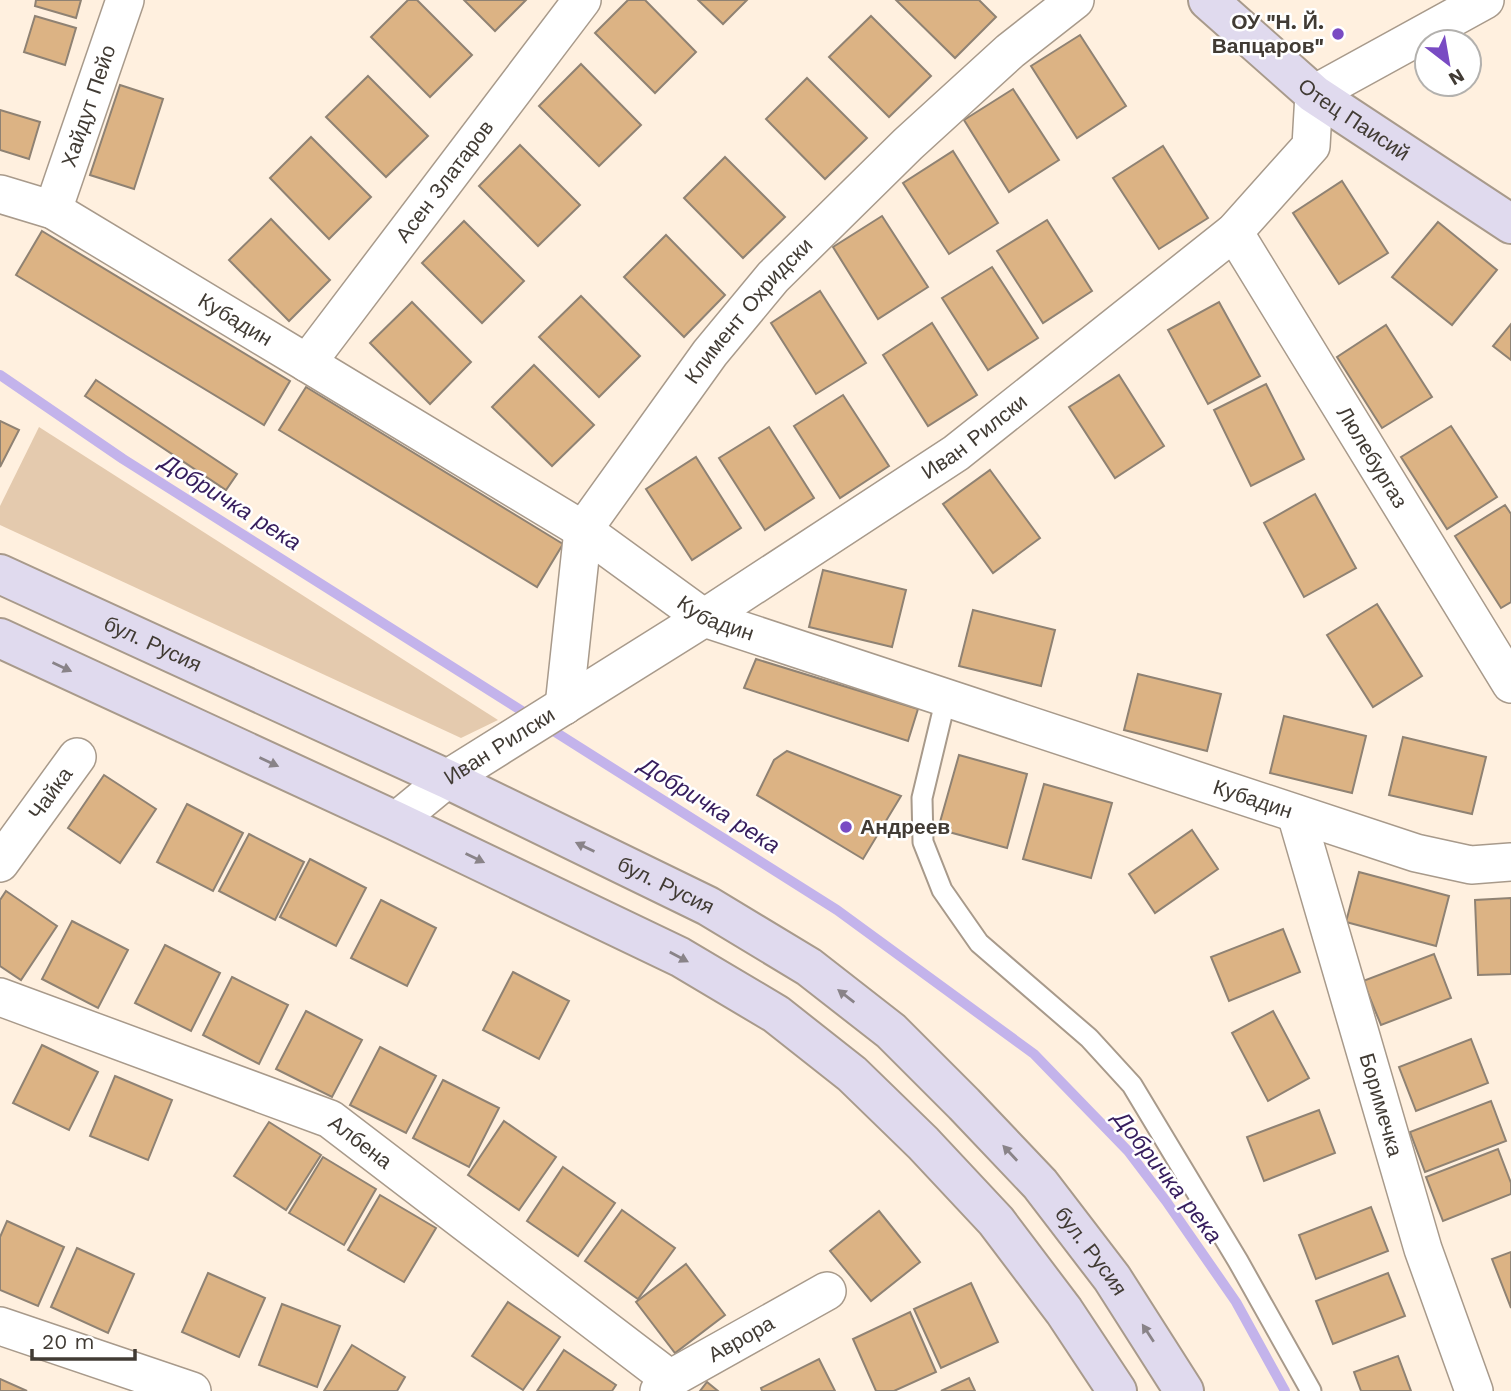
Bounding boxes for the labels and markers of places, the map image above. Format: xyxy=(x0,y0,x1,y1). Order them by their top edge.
place label: ОУ "Н. Й. Вапцаров" xyxy=(1212,9,1324,58)
marker: ОУ "Н. Й. Вапцаров" xyxy=(1330,26,1346,42)
place label: Андреев xyxy=(860,814,950,839)
marker: Андреев xyxy=(838,819,854,835)

